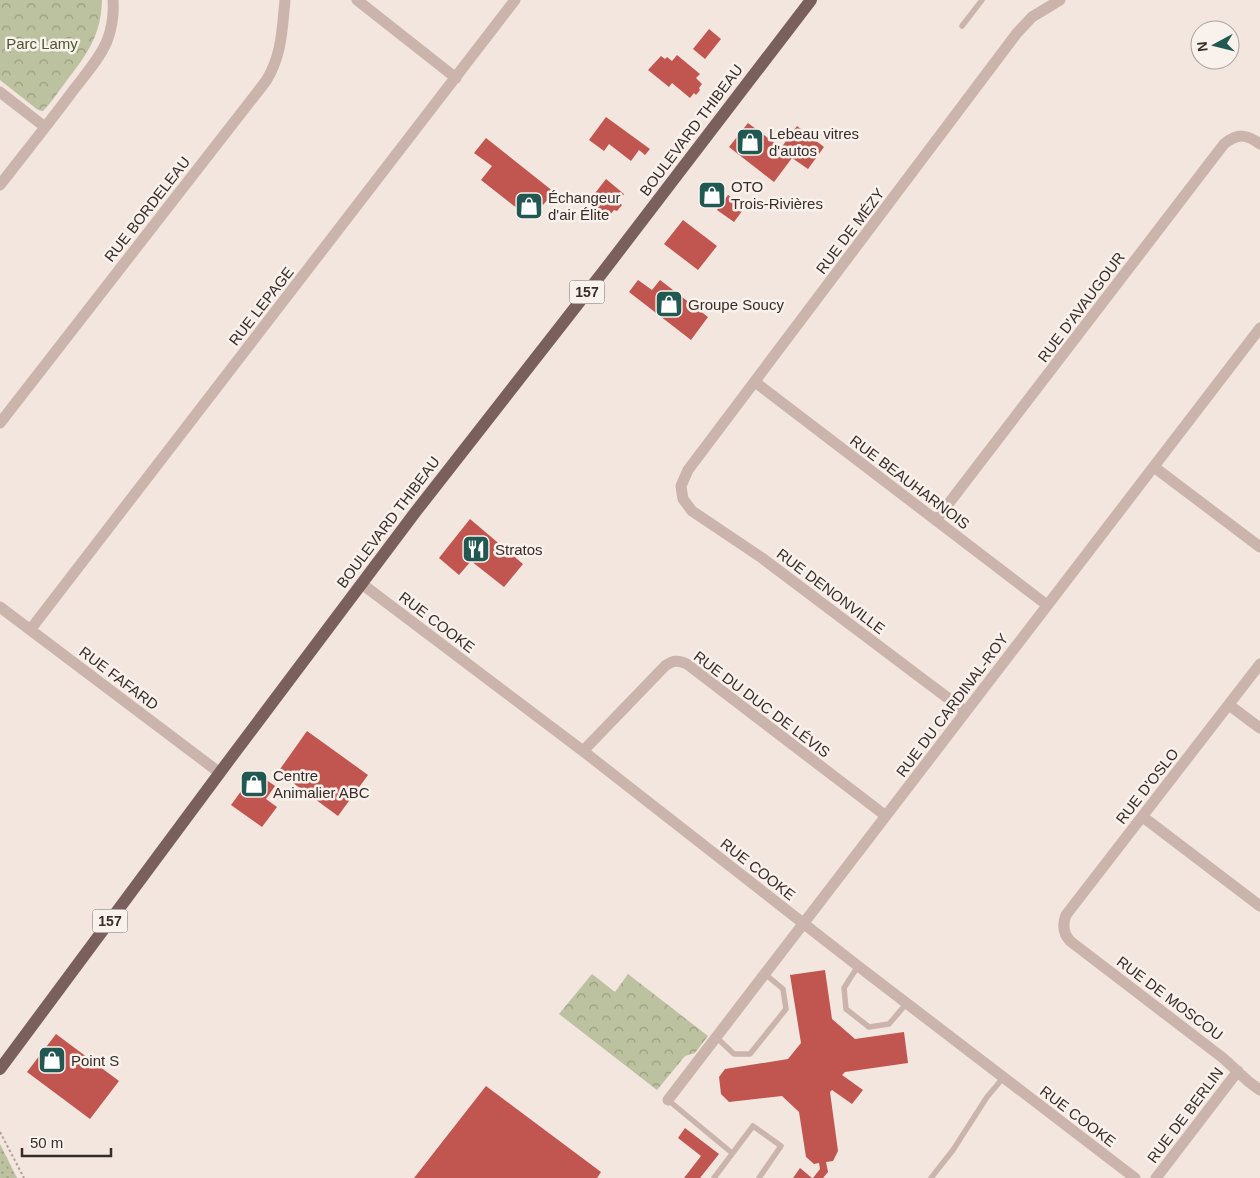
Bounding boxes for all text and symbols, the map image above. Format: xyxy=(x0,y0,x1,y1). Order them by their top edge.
north arrow xyxy=(1190,20,1240,70)
park label: Parc Lamy xyxy=(6,35,78,52)
text: N xyxy=(1194,41,1211,53)
street label: BOULEVARD THIBEAU xyxy=(636,61,746,199)
place label: Lebeau vitres d'autos xyxy=(769,125,859,159)
shop icon: Lebeau vitres d'autos xyxy=(735,127,765,157)
street label: RUE BORDELEAU xyxy=(101,153,193,265)
place label: OTO Trois-Rivières xyxy=(731,178,823,212)
shop icon: OTO Trois-Rivières xyxy=(697,180,727,210)
street label: RUE DE MÉZY xyxy=(812,185,888,277)
place label: Échangeur d'air Élite xyxy=(548,189,621,223)
shop icon: Échangeur d'air Élite xyxy=(514,191,544,221)
street label: RUE D'AVAUGOUR xyxy=(1034,249,1128,365)
street label: RUE LEPAGE xyxy=(225,263,297,349)
road number: 157 xyxy=(570,280,604,304)
shop icon: Groupe Soucy xyxy=(654,289,684,319)
place label: Groupe Soucy xyxy=(688,296,784,313)
street label: RUE BEAUHARNOIS xyxy=(847,432,973,532)
street label: BOULEVARD THIBEAU xyxy=(333,453,443,591)
restaurant icon: Stratos xyxy=(461,534,491,564)
place label: Stratos xyxy=(495,541,543,558)
street label: RUE DENONVILLE xyxy=(774,545,888,637)
street label: RUE COOKE xyxy=(396,588,478,656)
street label: RUE DU CARDINAL-ROY xyxy=(893,630,1011,780)
street label: RUE FAFARD xyxy=(76,643,162,713)
street label: RUE DU DUC DE LÉVIS xyxy=(691,647,833,761)
street label: RUE D'OSLO xyxy=(1112,745,1182,827)
place label: Centre Animalier ABC xyxy=(273,767,370,801)
shop icon: Centre Animalier ABC xyxy=(239,769,269,799)
street label: RUE COOKE xyxy=(717,835,799,903)
road number: 157 xyxy=(92,909,128,932)
street label: RUE DE MOSCOU xyxy=(1114,953,1226,1043)
shop icon: Point S xyxy=(37,1045,67,1075)
place label: Point S xyxy=(71,1052,119,1069)
street label: RUE DE BERLIN xyxy=(1144,1064,1226,1166)
street label: RUE COOKE xyxy=(1037,1082,1119,1150)
scale bar xyxy=(22,1126,111,1158)
text: 50 m xyxy=(30,1134,63,1151)

